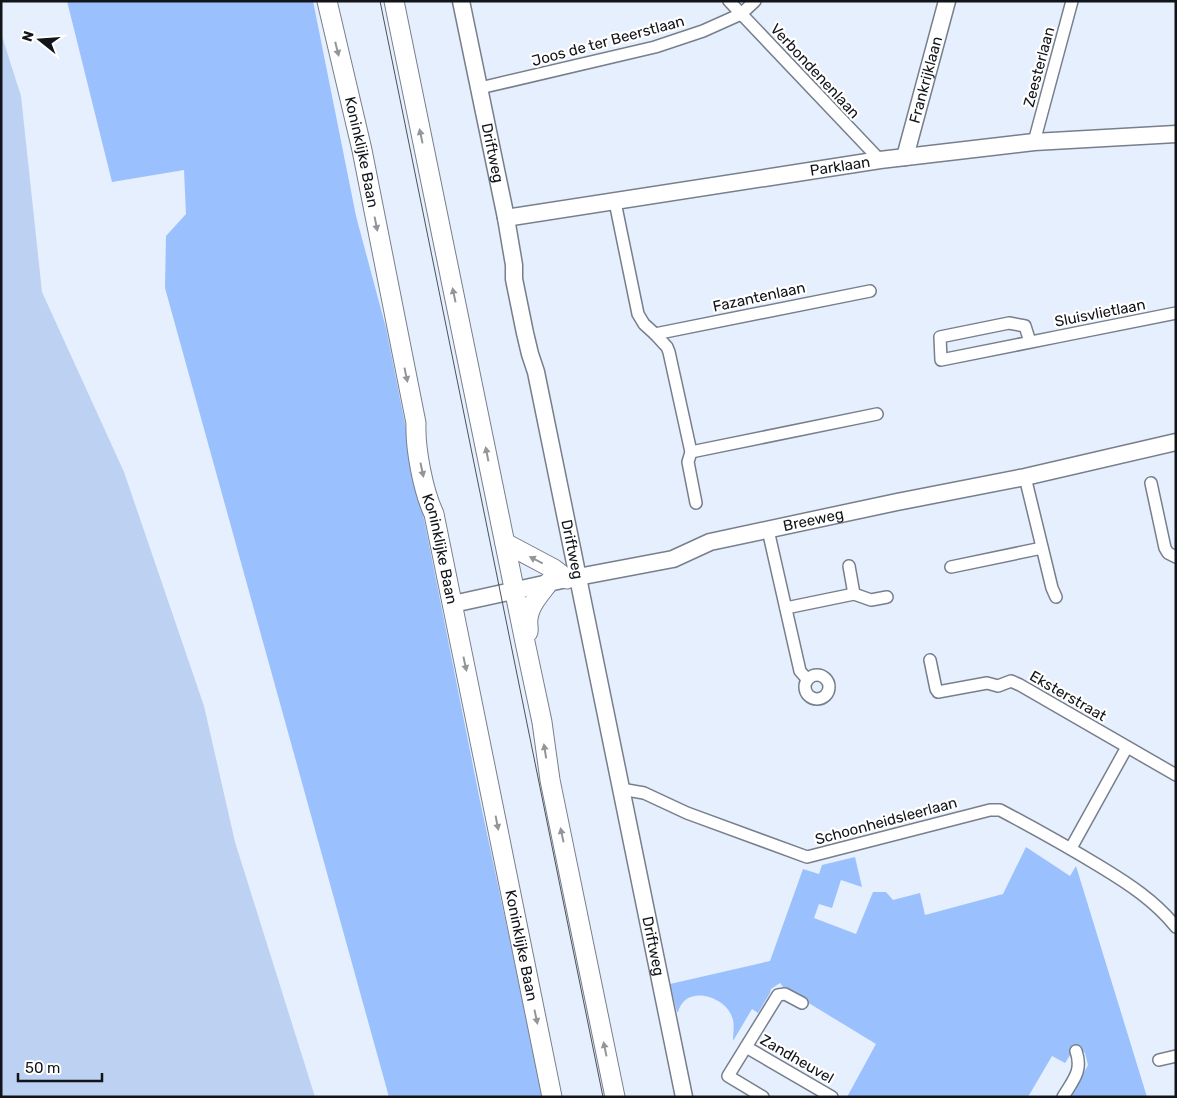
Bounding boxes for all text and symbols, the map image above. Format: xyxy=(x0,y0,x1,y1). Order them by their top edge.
street label: Joos de ter Beerstlaan xyxy=(530,12,686,70)
north arrow xyxy=(15,15,65,65)
street label: Verbondenenlaan xyxy=(766,20,864,122)
street label: Zeesterlaan xyxy=(1020,25,1058,109)
text: N xyxy=(18,29,38,44)
street label: Frankrijklaan xyxy=(905,34,946,125)
one-way arrow xyxy=(333,41,341,56)
street label: Koninklijke Baan xyxy=(341,95,382,209)
street label: Driftweg xyxy=(478,121,507,184)
one-way arrow xyxy=(417,127,425,143)
street label: Parklaan xyxy=(809,153,871,180)
one-way arrow xyxy=(373,217,381,233)
street label: Fazantenlaan xyxy=(711,278,807,316)
one-way arrow xyxy=(450,286,458,302)
street label: Sluisvlietlaan xyxy=(1053,295,1147,331)
one-way arrow xyxy=(402,367,410,383)
one-way arrow xyxy=(483,446,491,462)
one-way arrow xyxy=(418,462,426,477)
street label: Koninklijke Baan xyxy=(418,491,461,606)
street label: Breeweg xyxy=(781,505,845,535)
street label: Driftweg xyxy=(557,518,587,581)
one-way arrow xyxy=(529,556,544,564)
one-way arrow xyxy=(461,656,469,672)
street label: Eksterstraat xyxy=(1026,667,1110,725)
one-way arrow xyxy=(541,743,549,759)
street label: Schoonheidsleerlaan xyxy=(813,793,959,849)
one-way arrow xyxy=(493,816,501,831)
one-way arrow xyxy=(557,827,565,843)
street label: Koninklijke Baan xyxy=(501,888,541,1003)
street label: Driftweg xyxy=(638,915,668,978)
one-way arrow xyxy=(532,1009,540,1024)
street label: Zandheuvel xyxy=(757,1031,837,1087)
one-way arrow xyxy=(601,1041,609,1057)
scale bar xyxy=(18,1050,101,1082)
text: 50 m xyxy=(25,1059,60,1077)

